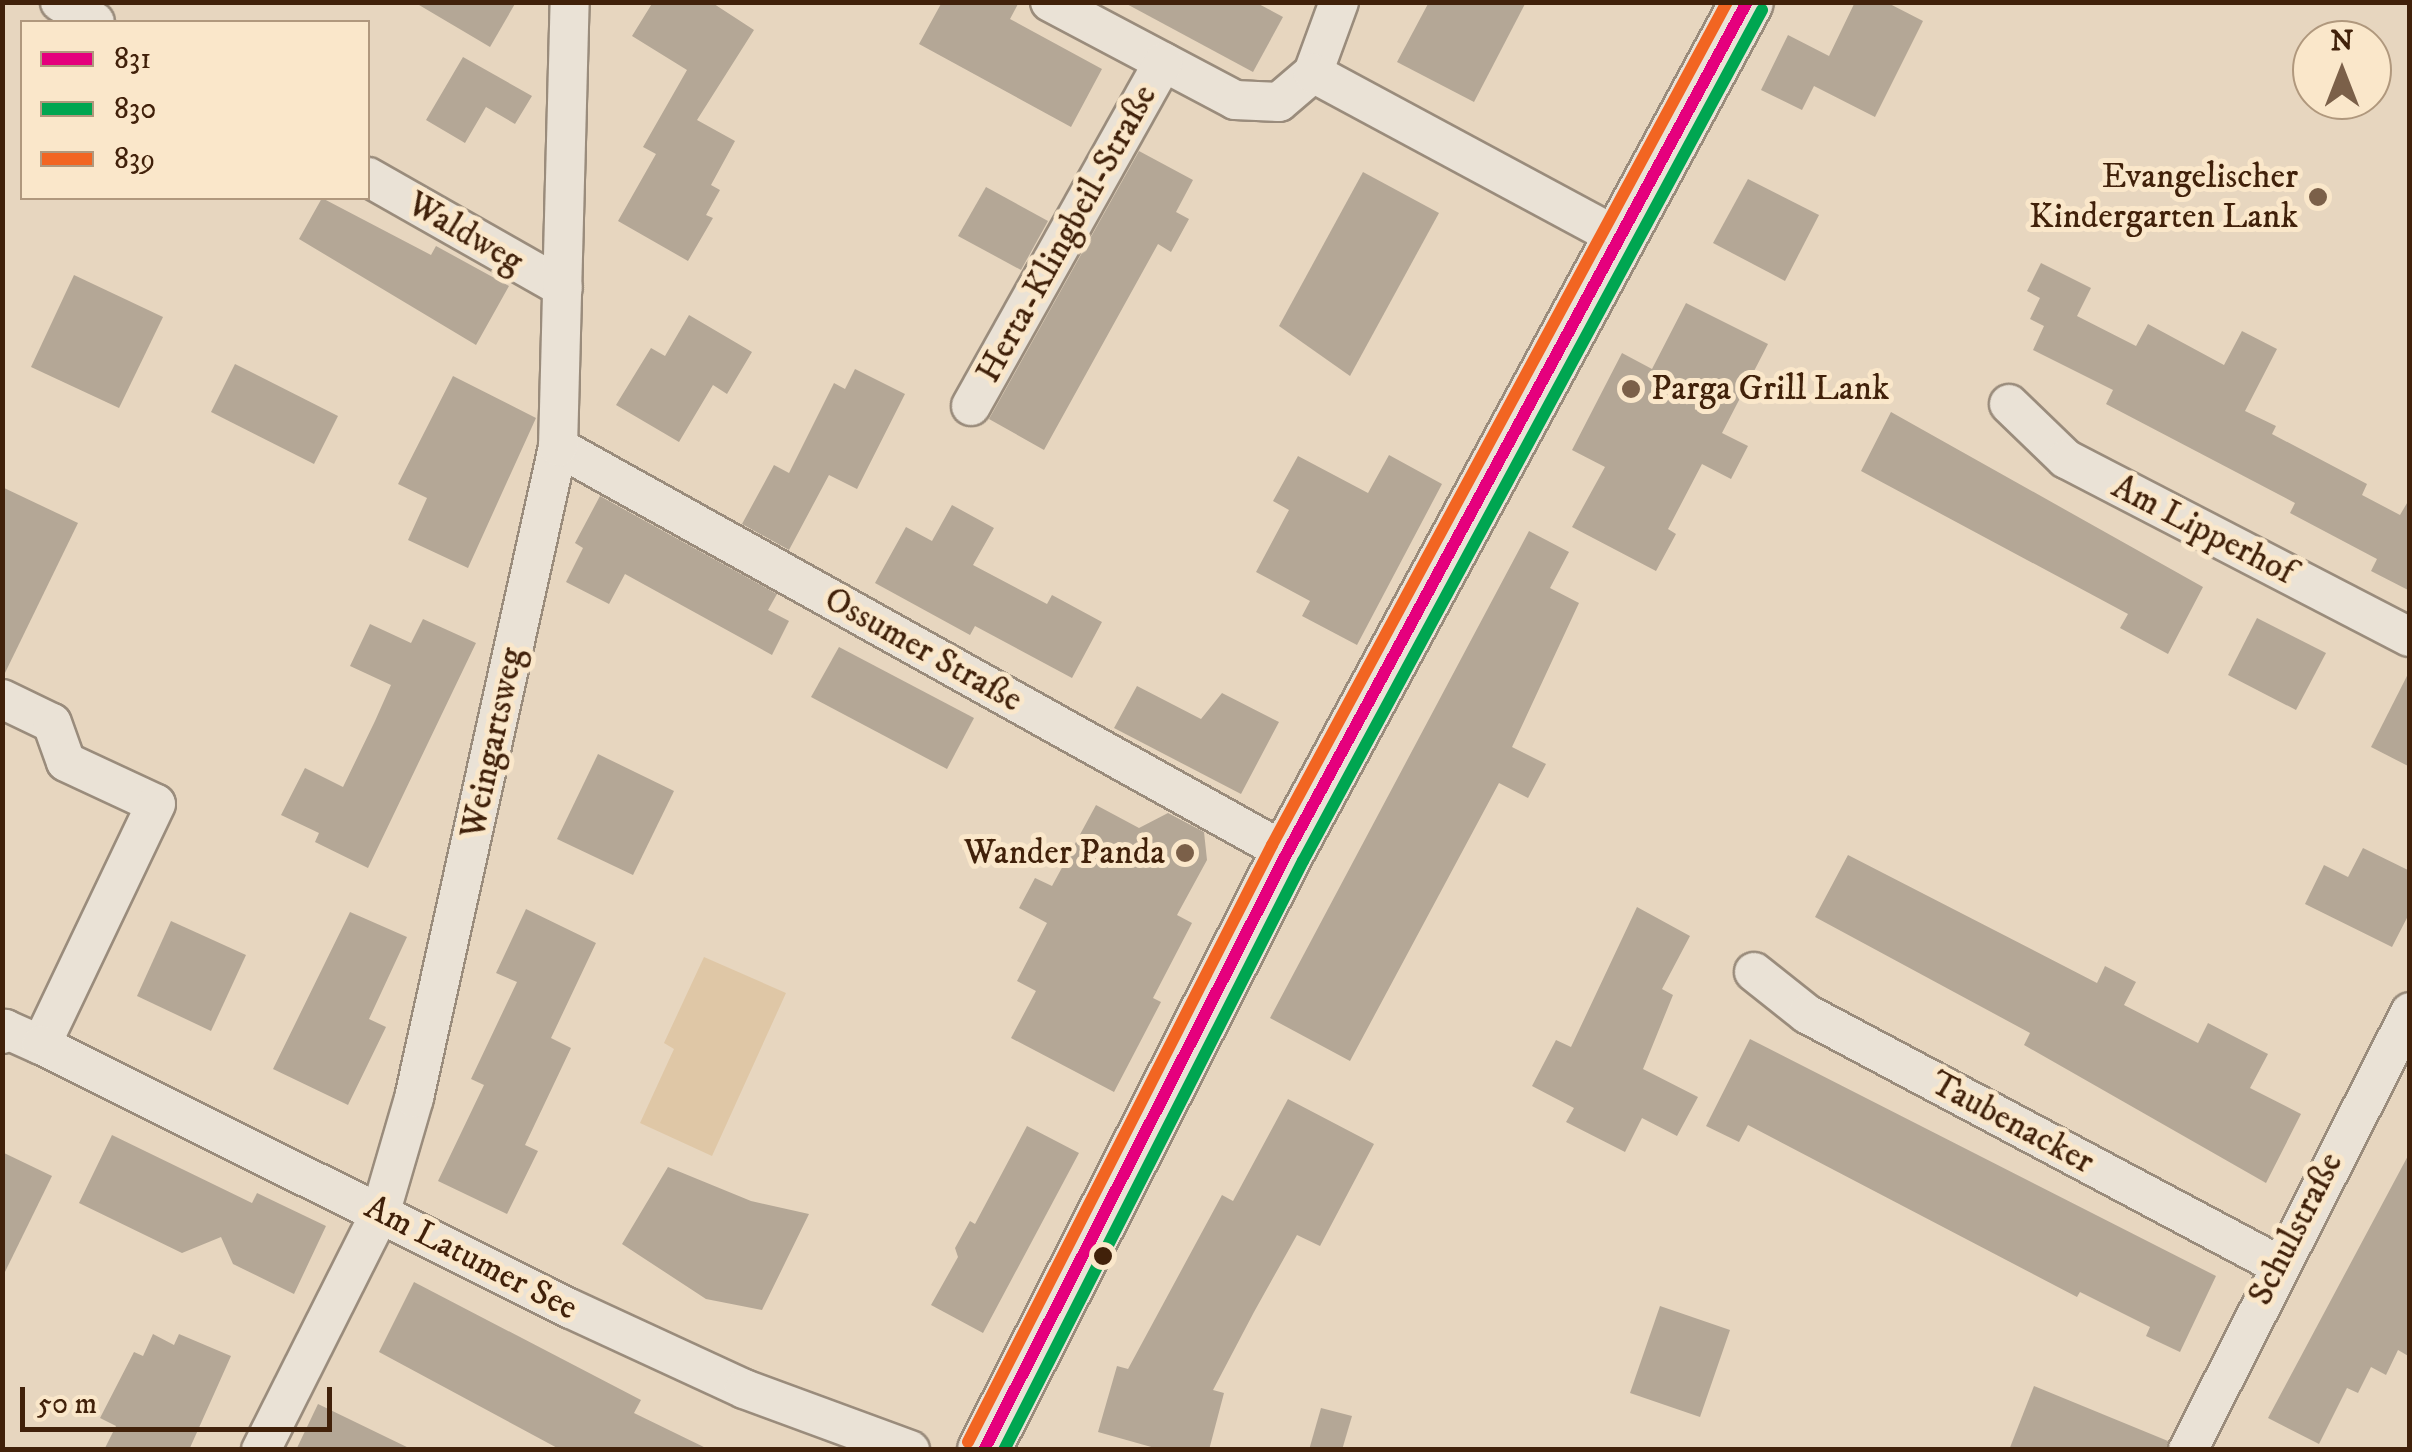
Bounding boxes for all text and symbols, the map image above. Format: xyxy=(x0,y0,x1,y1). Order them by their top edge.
legend xyxy=(20,20,370,200)
north arrow xyxy=(2292,20,2392,120)
text: N xyxy=(2331,24,2353,59)
text: 831 xyxy=(114,41,151,78)
street label: Herta-Klingbeil-Straße xyxy=(968,78,1166,390)
text: 830 xyxy=(114,91,156,128)
text: 839 xyxy=(114,141,155,178)
place label: Evangelischer Kindergarten Lank xyxy=(2029,156,2298,238)
street label: Waldweg xyxy=(400,183,530,283)
marker: Evangelischer Kindergarten Lank xyxy=(2307,186,2329,208)
place label: Parga Grill Lank xyxy=(1651,368,1889,410)
marker: Parga Grill Lank xyxy=(1620,378,1642,400)
street label: Am Lipperhof xyxy=(2105,466,2301,594)
street label: Ossumer Straße xyxy=(817,578,1029,722)
street label: Weingartsweg xyxy=(452,644,534,842)
place label: Wander Panda xyxy=(964,832,1165,874)
marker: Wander Panda xyxy=(1174,842,1196,864)
street label: Taubenacker xyxy=(1923,1062,2101,1184)
street label: Schulstraße xyxy=(2240,1146,2352,1312)
street label: Am Latumer See xyxy=(358,1186,584,1330)
unlabelled marker xyxy=(1093,1246,1113,1266)
scale bar xyxy=(25,1367,338,1429)
text: 50 m xyxy=(37,1386,97,1423)

